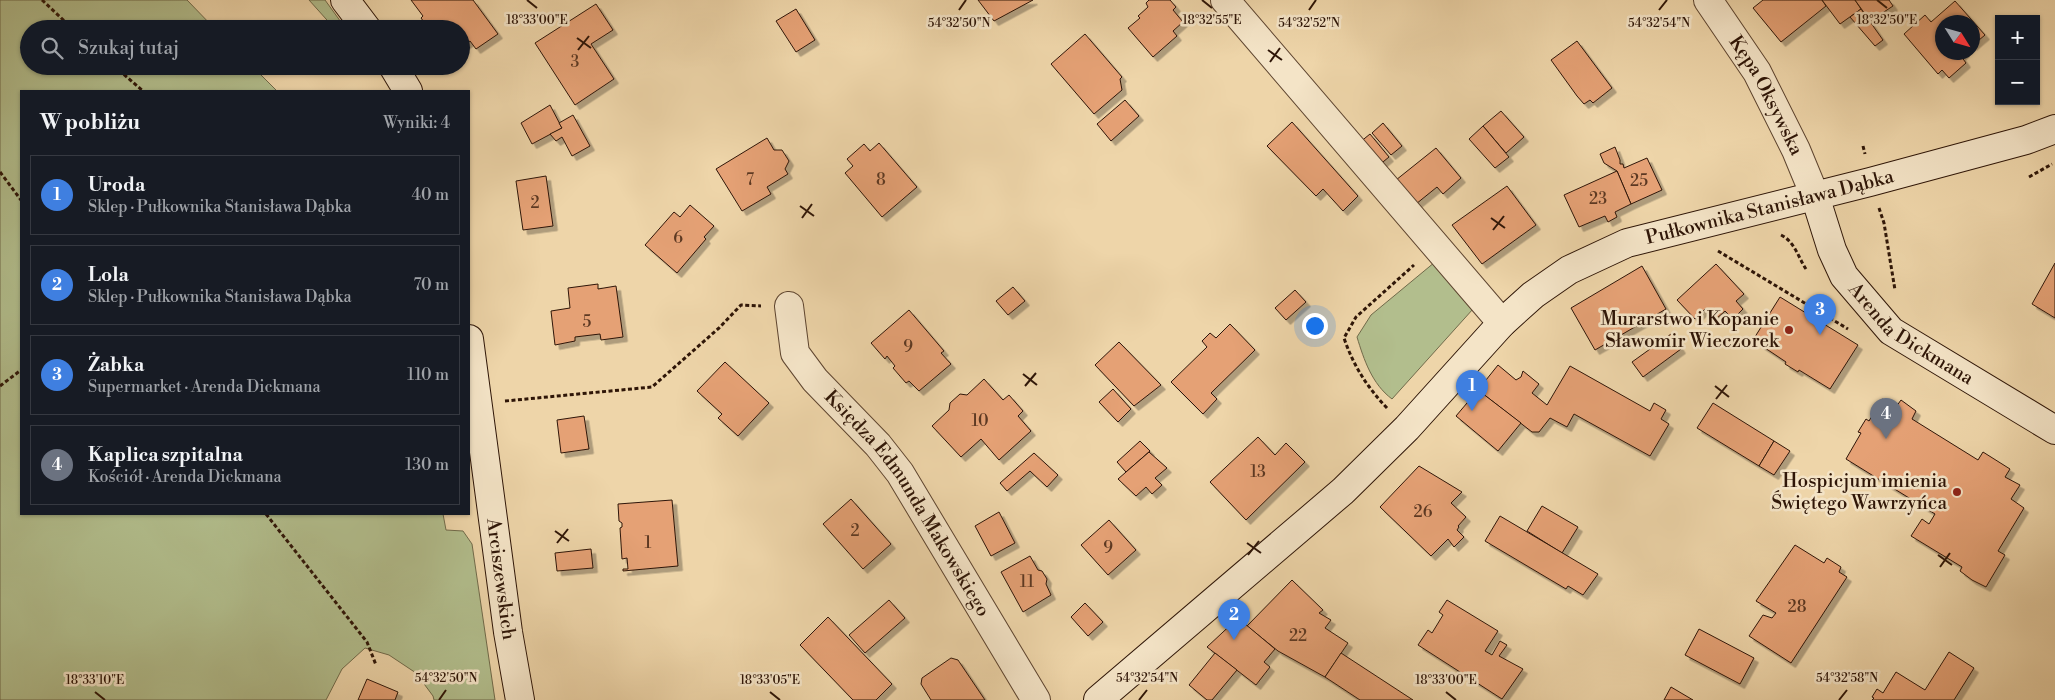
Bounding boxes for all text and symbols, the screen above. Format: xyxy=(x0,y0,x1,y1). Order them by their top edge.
text: 18°33'00"E xyxy=(506,13,568,28)
text: 18°32'55"E xyxy=(1182,13,1242,28)
text: 18°32'50"E xyxy=(1857,13,1917,28)
north arrow xyxy=(1935,15,1980,60)
map controls xyxy=(1995,15,2040,105)
button: + xyxy=(1995,15,2040,60)
text: 54°32'50"N xyxy=(928,16,990,31)
text: 54°32'52"N xyxy=(1278,16,1340,31)
text: 54°32'54"N xyxy=(1628,16,1690,31)
search box xyxy=(20,20,470,75)
street label: Kępa Oksywska xyxy=(1724,31,1809,160)
icon: search xyxy=(38,34,66,62)
text: Szukaj tutaj xyxy=(78,36,179,60)
house number: 3 xyxy=(571,52,580,72)
button: − xyxy=(1995,60,2040,105)
text: W pobliżu xyxy=(40,110,140,136)
text: Wyniki: 4 xyxy=(383,113,450,133)
street label: Pułkownika Stanisława Dąbka xyxy=(1643,164,1897,250)
house number: 7 xyxy=(746,170,754,190)
house number: 8 xyxy=(876,170,886,190)
house number: 25 xyxy=(1630,171,1648,191)
text: Uroda xyxy=(88,173,145,197)
text: 1 xyxy=(53,185,61,205)
text: 40 m xyxy=(412,185,449,205)
house number: 23 xyxy=(1589,189,1607,209)
house number: 2 xyxy=(530,193,540,213)
text: Sklep · Pułkownika Stanisława Dąbka xyxy=(88,197,352,217)
house number: 6 xyxy=(673,228,683,248)
text: Lola xyxy=(88,263,129,287)
text: 2 xyxy=(52,275,62,295)
text: 70 m xyxy=(413,275,449,295)
street label: Arenda Dickmana xyxy=(1842,277,1978,390)
text: Sklep · Pułkownika Stanisława Dąbka xyxy=(88,287,352,307)
pin: 3 xyxy=(1804,294,1836,335)
place label: Murarstwo i Kopanie Sławomir Wieczorek xyxy=(1600,307,1780,353)
house number: 5 xyxy=(583,312,592,332)
your location xyxy=(1302,313,1328,339)
marker: Murarstwo i Kopanie Sławomir Wieczorek xyxy=(1783,324,1795,336)
house number: 9 xyxy=(903,337,913,357)
text: Żabka xyxy=(88,353,144,377)
text: 3 xyxy=(52,365,62,385)
text: 110 m xyxy=(407,365,449,385)
pin: 1 xyxy=(1456,370,1488,411)
text: Supermarket · Arenda Dickmana xyxy=(88,377,321,397)
street label: Księdza Edmunda Makowskiego xyxy=(819,385,995,621)
pin: 4 xyxy=(1870,398,1902,439)
house number: 10 xyxy=(972,411,989,431)
text: Kaplica szpitalna xyxy=(88,443,243,467)
text: 4 xyxy=(52,455,62,475)
text: 130 m xyxy=(405,455,449,475)
house number: 13 xyxy=(1250,462,1266,482)
text: Kościół · Arenda Dickmana xyxy=(88,467,282,487)
place label: Hospicjum imienia Świętego Wawrzyńca xyxy=(1771,469,1947,515)
marker: Hospicjum imienia Świętego Wawrzyńca xyxy=(1951,486,1963,498)
house number: 26 xyxy=(1414,502,1433,522)
street label: Arciszewskich xyxy=(481,516,521,642)
house number: 2 xyxy=(850,521,860,541)
house number: 1 xyxy=(645,533,652,553)
house number: 9 xyxy=(1103,538,1113,558)
house number: 11 xyxy=(1020,572,1034,592)
house number: 28 xyxy=(1788,597,1807,617)
pin: 2 xyxy=(1218,599,1250,640)
house number: 22 xyxy=(1289,626,1307,646)
text: 54°32'50"N xyxy=(415,671,477,686)
text: 54°32'54"N xyxy=(1116,671,1178,686)
text: 54°32'58"N xyxy=(1816,671,1878,686)
text: 18°33'10"E xyxy=(66,673,124,688)
text: 18°33'05"E xyxy=(740,673,800,688)
text: 18°33'00"E xyxy=(1415,673,1477,688)

